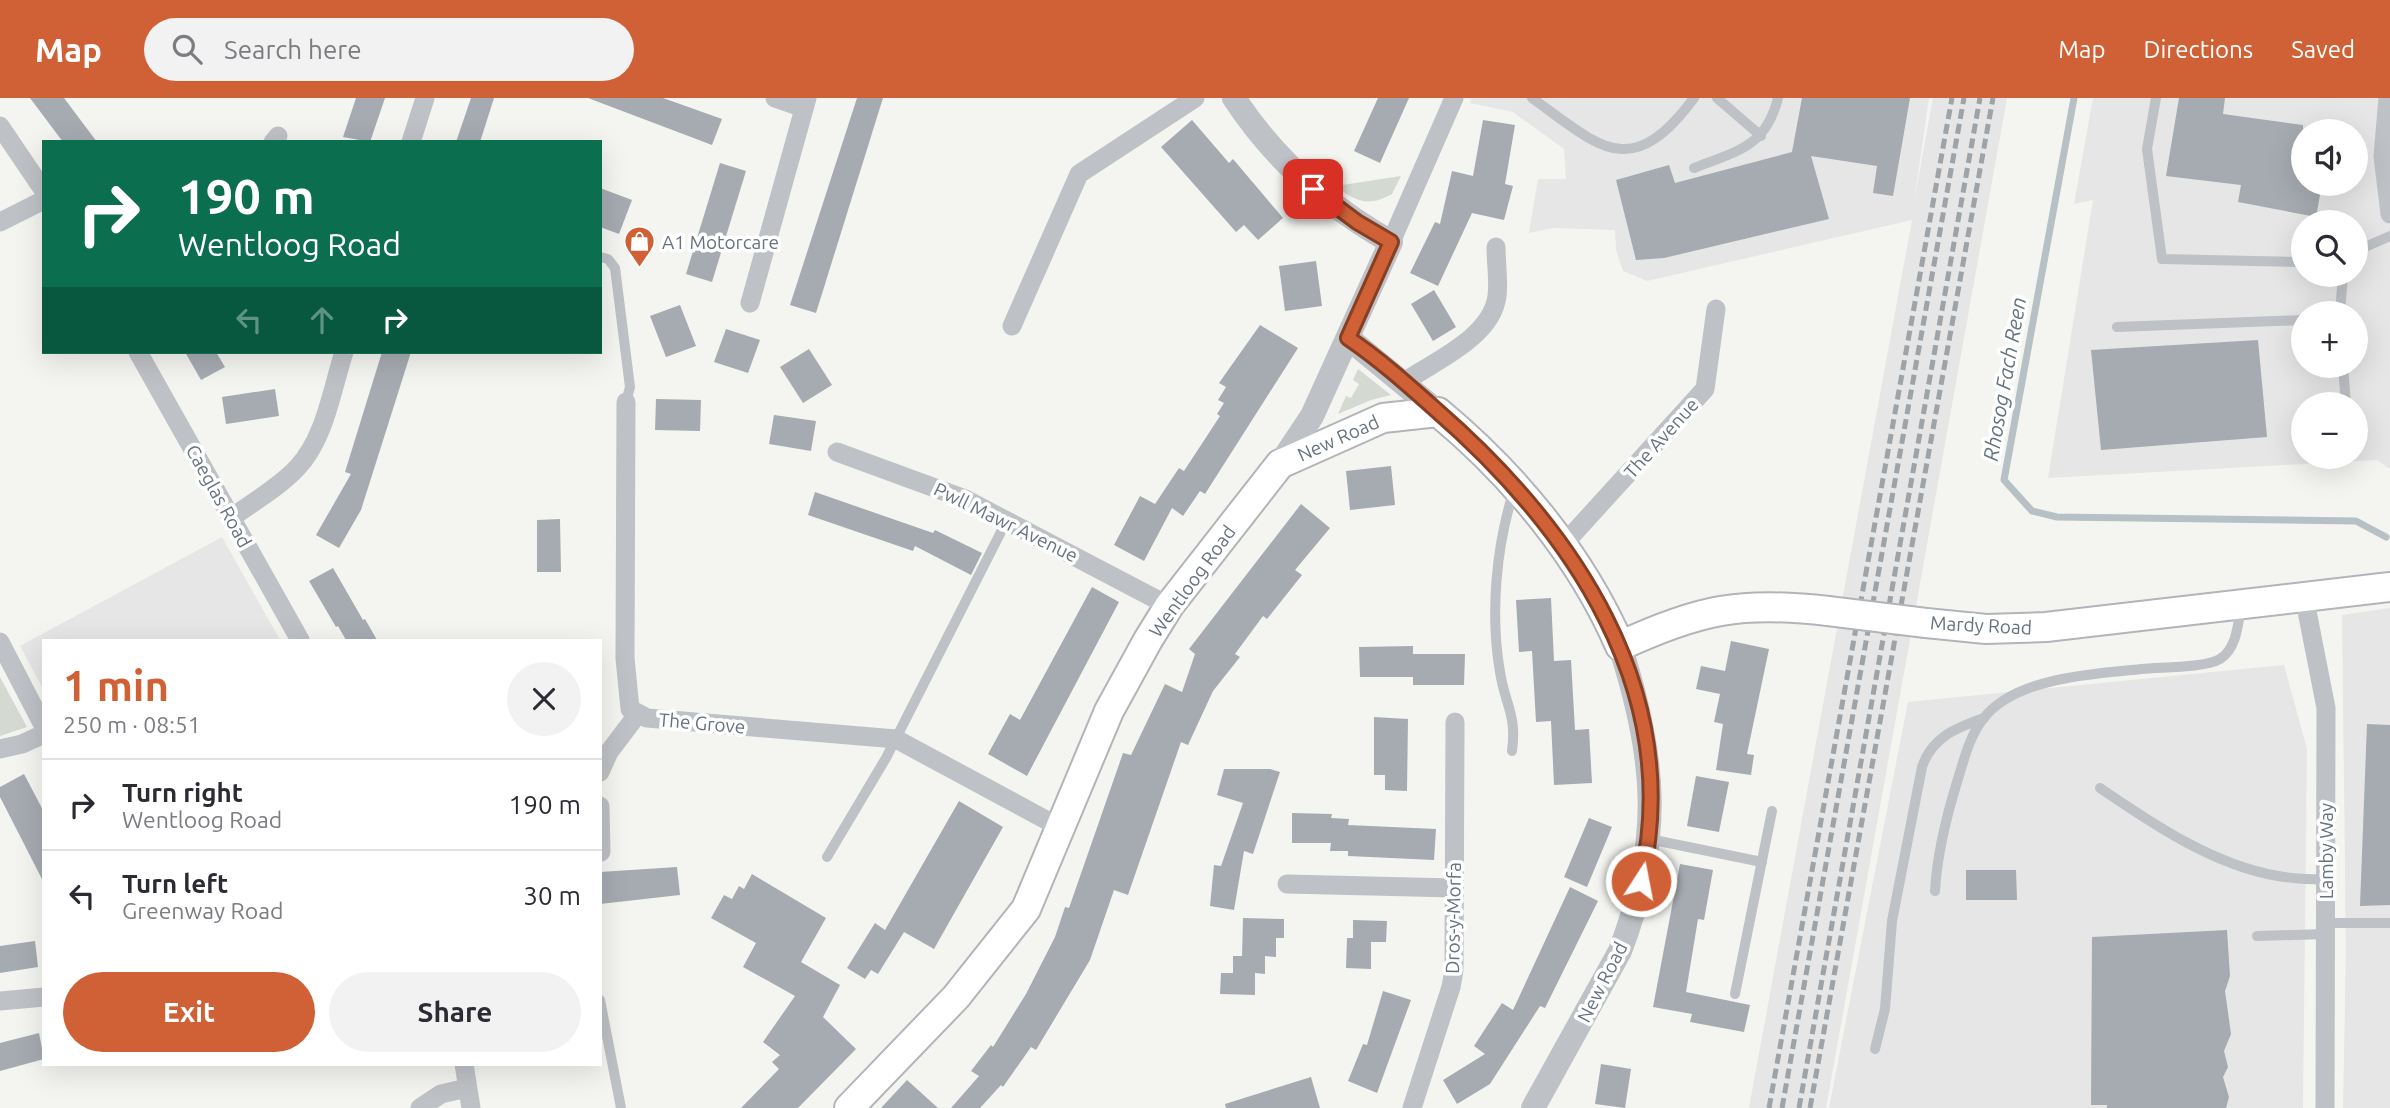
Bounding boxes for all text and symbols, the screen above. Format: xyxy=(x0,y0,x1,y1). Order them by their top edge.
search box xyxy=(144,18,634,81)
icon: search xyxy=(168,30,206,68)
text: Map xyxy=(35,31,102,68)
text: Search here xyxy=(224,35,362,64)
text: Map xyxy=(2058,36,2105,63)
text: Directions xyxy=(2143,36,2253,63)
text: Saved xyxy=(2291,36,2355,63)
map controls xyxy=(2291,119,2368,469)
button: sound xyxy=(2291,119,2368,196)
pin xyxy=(1283,159,1343,219)
icon: right xyxy=(63,168,154,259)
text: 190 m xyxy=(178,168,315,223)
icon: arrive xyxy=(1294,170,1332,208)
button: search xyxy=(2291,210,2368,287)
shop icon: A1 Motorcare xyxy=(622,225,656,269)
text: Wentloog Road xyxy=(178,226,401,262)
place label: A1 Motorcare xyxy=(662,231,779,253)
water label: Rhosog Fach Reen xyxy=(1978,295,2030,463)
icon: left xyxy=(230,301,268,339)
icon: ahead xyxy=(303,301,341,339)
icon: right xyxy=(376,301,414,339)
button: + xyxy=(2291,301,2368,378)
button: − xyxy=(2291,392,2368,469)
street label: The Avenue xyxy=(1619,393,1703,483)
street label: New Road xyxy=(1294,410,1382,466)
street label: Caeglas Road xyxy=(182,441,256,551)
street label: Pwll Mawr Avenue xyxy=(931,478,1081,566)
street label: Wentloog Road xyxy=(1144,521,1240,641)
street label: Mardy Road xyxy=(1930,611,2032,639)
text: 1 min xyxy=(63,662,169,709)
button: close xyxy=(507,662,581,736)
street label: The Grove xyxy=(658,708,746,738)
text: 250 m · 08:51 xyxy=(63,712,201,737)
text: Turn right xyxy=(122,778,243,807)
icon: right xyxy=(63,786,101,824)
text: 190 m xyxy=(509,790,581,819)
street label: Lamby Way xyxy=(2315,803,2337,899)
text: Wentloog Road xyxy=(122,807,282,832)
position arrow xyxy=(1604,844,1678,918)
street label: Dros-y-Morfa xyxy=(1441,862,1465,974)
text: Turn left xyxy=(122,869,228,898)
icon: left xyxy=(63,877,101,915)
text: 30 m xyxy=(523,881,581,910)
text: Greenway Road xyxy=(122,898,283,923)
street label: New Road xyxy=(1572,938,1632,1026)
button: Exit xyxy=(63,972,315,1052)
button: Share xyxy=(329,972,581,1052)

